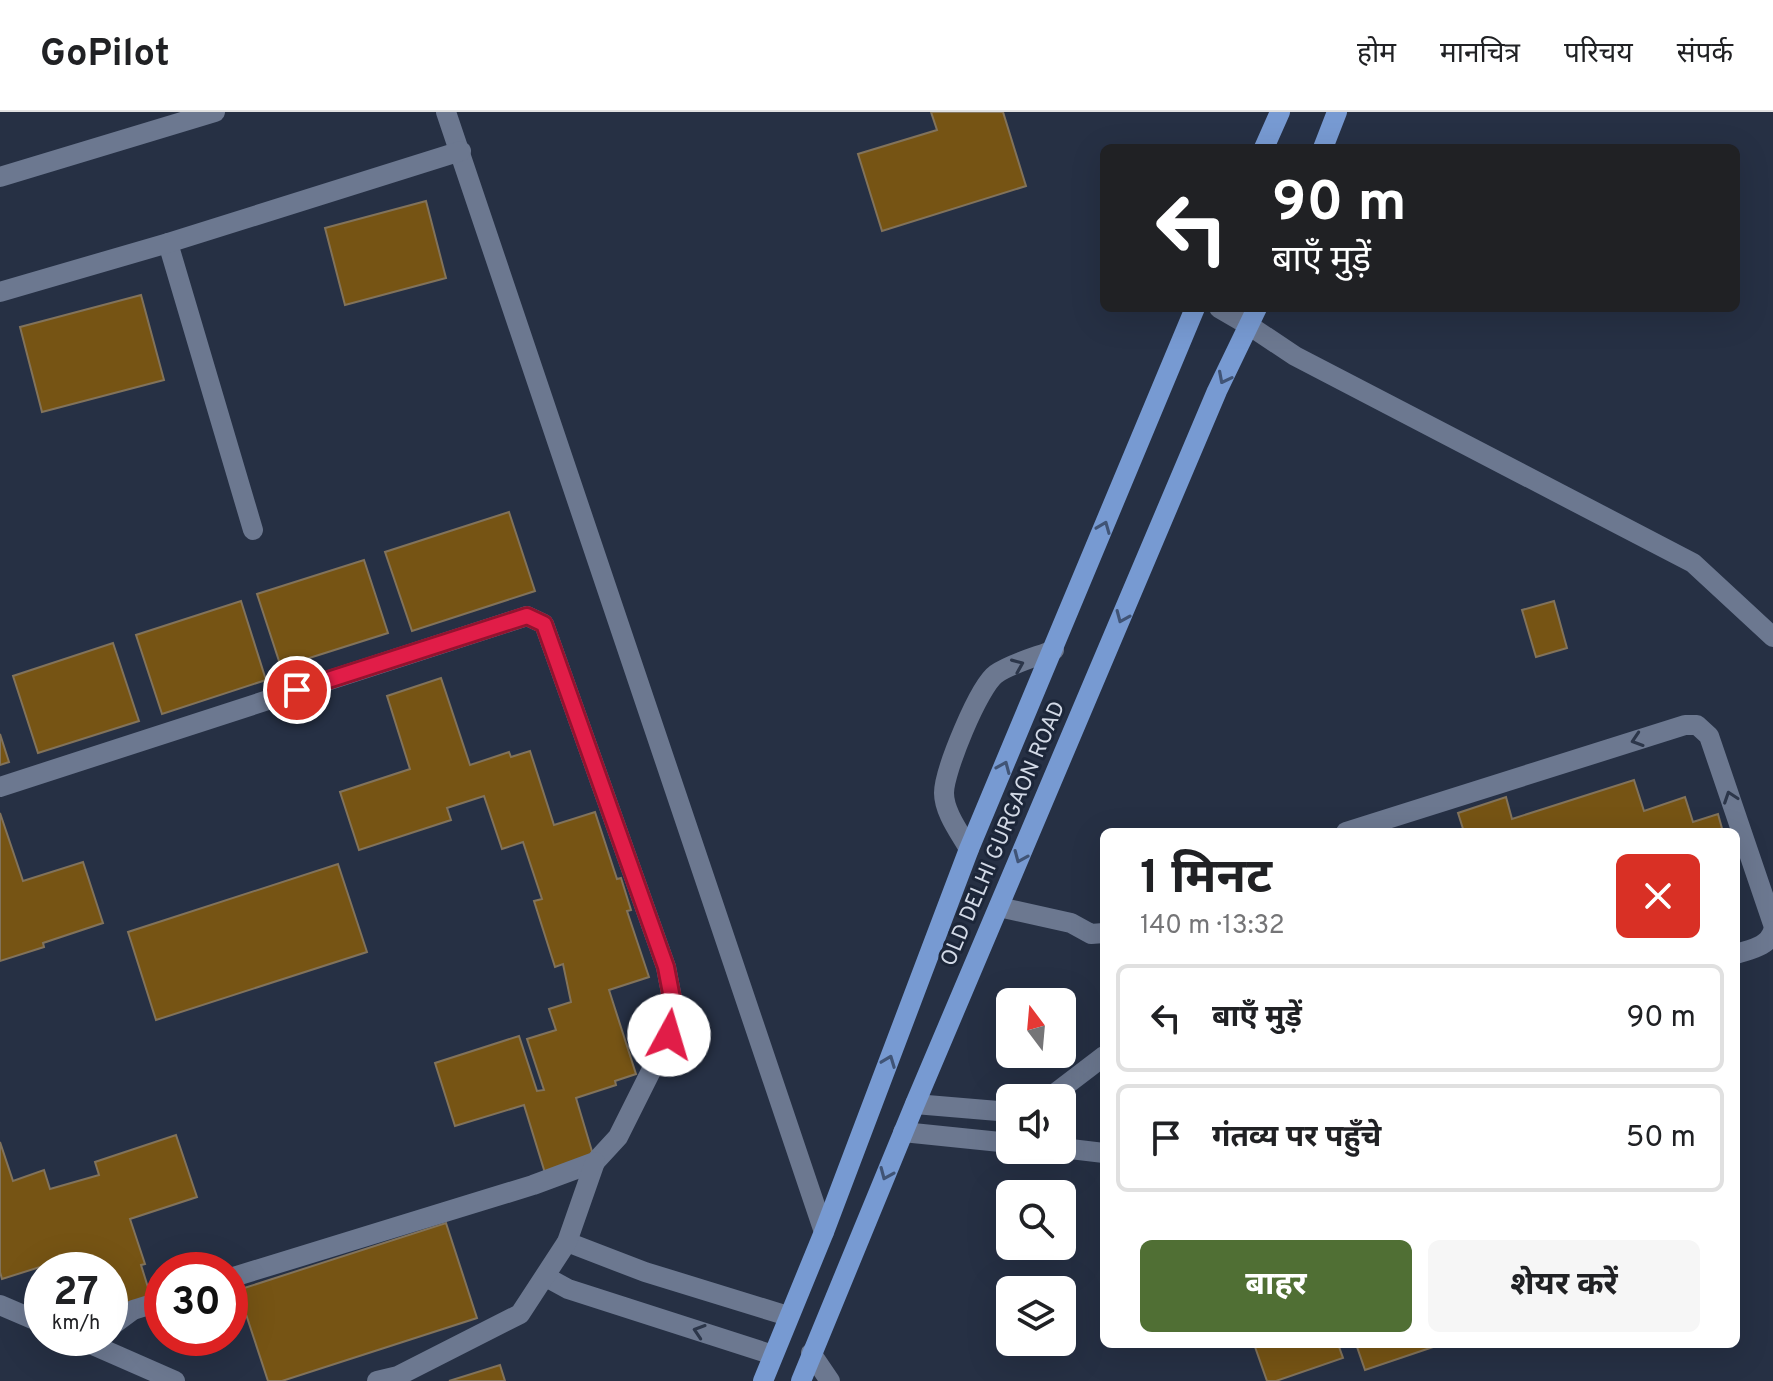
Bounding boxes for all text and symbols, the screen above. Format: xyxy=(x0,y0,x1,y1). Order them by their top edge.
text: GoPilot xyxy=(40,31,170,80)
text: होम xyxy=(1357,37,1396,73)
text: मानचित्र xyxy=(1440,37,1520,73)
text: परिचय xyxy=(1564,37,1633,73)
text: संपर्क xyxy=(1677,37,1733,73)
text: 90 m xyxy=(1272,170,1407,240)
icon: left xyxy=(1140,176,1244,280)
text: बाएँ मुड़ें xyxy=(1272,239,1371,285)
one-way arrow xyxy=(1218,370,1234,385)
one-way arrow xyxy=(1094,521,1111,535)
one-way arrow xyxy=(1115,609,1131,624)
pin xyxy=(263,656,331,724)
one-way arrow xyxy=(1010,658,1024,674)
icon: arrive xyxy=(275,668,319,712)
street label: OLD DELHI GURGAON ROAD xyxy=(936,697,1072,971)
one-way arrow xyxy=(1631,731,1645,747)
one-way arrow xyxy=(994,761,1011,775)
one-way arrow xyxy=(1723,791,1739,805)
one-way arrow xyxy=(1014,849,1030,863)
text: 1 मिनट xyxy=(1140,850,1272,910)
button: close xyxy=(1616,854,1700,938)
text: 140 m · 13:32 xyxy=(1140,910,1285,943)
north arrow xyxy=(996,988,1076,1068)
map controls xyxy=(996,988,1076,1356)
position arrow xyxy=(627,993,711,1077)
icon: left xyxy=(1144,996,1188,1040)
text: बाएँ मुड़ें xyxy=(1212,1000,1302,1037)
text: 90 m xyxy=(1627,1000,1696,1037)
one-way arrow xyxy=(879,1055,896,1069)
button: sound xyxy=(996,1084,1076,1164)
icon: arrive xyxy=(1144,1116,1188,1160)
text: गंतव्य पर पहुँचे xyxy=(1212,1120,1381,1157)
text: 50 m xyxy=(1626,1120,1696,1157)
one-way arrow xyxy=(879,1166,896,1180)
button: search xyxy=(996,1180,1076,1260)
button: बाहर xyxy=(1140,1240,1412,1332)
button: शेयर करें xyxy=(1428,1240,1700,1332)
speed limit sign: 30 xyxy=(144,1252,248,1356)
text: 27 xyxy=(53,1269,99,1319)
button: layers xyxy=(996,1276,1076,1356)
text: km/h xyxy=(52,1311,100,1337)
one-way arrow xyxy=(693,1324,706,1340)

